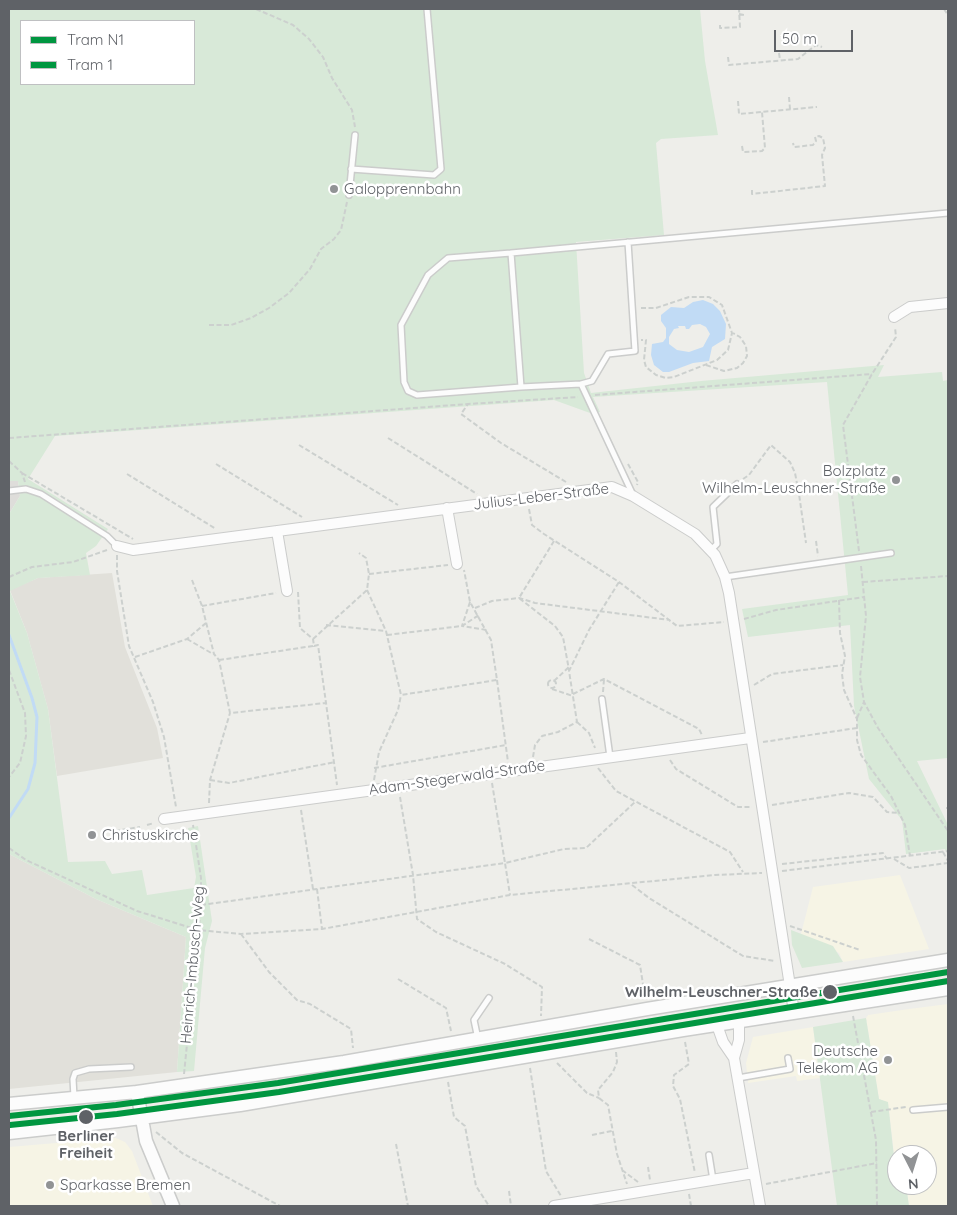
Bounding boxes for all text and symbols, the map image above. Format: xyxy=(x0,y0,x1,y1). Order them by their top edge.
legend xyxy=(20,20,195,85)
scale bar xyxy=(777,20,856,52)
text: 50 m xyxy=(782,29,817,48)
text: Tram N1 xyxy=(67,30,124,49)
text: Tram 1 xyxy=(67,55,113,74)
place label: Galopprennbahn xyxy=(344,180,461,198)
marker: Galopprennbahn xyxy=(328,183,340,195)
place label: Bolzplatz Wilhelm-Leuschner-Straße xyxy=(702,462,886,497)
marker: Bolzplatz Wilhelm-Leuschner-Straße xyxy=(890,474,902,486)
street label: Julius-Leber-Straße xyxy=(472,480,610,514)
street label: Adam-Stegerwald-Straße xyxy=(368,757,546,799)
place label: Christuskirche xyxy=(102,826,198,844)
marker: Christuskirche xyxy=(86,829,98,841)
street label: Heinrich-Imbusch-Weg xyxy=(177,885,209,1045)
place label: Wilhelm-Leuschner-Straße xyxy=(625,983,818,1001)
marker: Wilhelm-Leuschner-Straße xyxy=(821,983,839,1001)
place label: Deutsche Telekom AG xyxy=(796,1042,878,1077)
marker: Deutsche Telekom AG xyxy=(882,1054,894,1066)
marker: Berliner Freiheit xyxy=(77,1108,95,1126)
place label: Berliner Freiheit xyxy=(57,1127,115,1162)
north arrow xyxy=(887,1145,937,1195)
text: N xyxy=(907,1175,919,1193)
place label: Sparkasse Bremen xyxy=(60,1176,191,1194)
marker: Sparkasse Bremen xyxy=(44,1179,56,1191)

